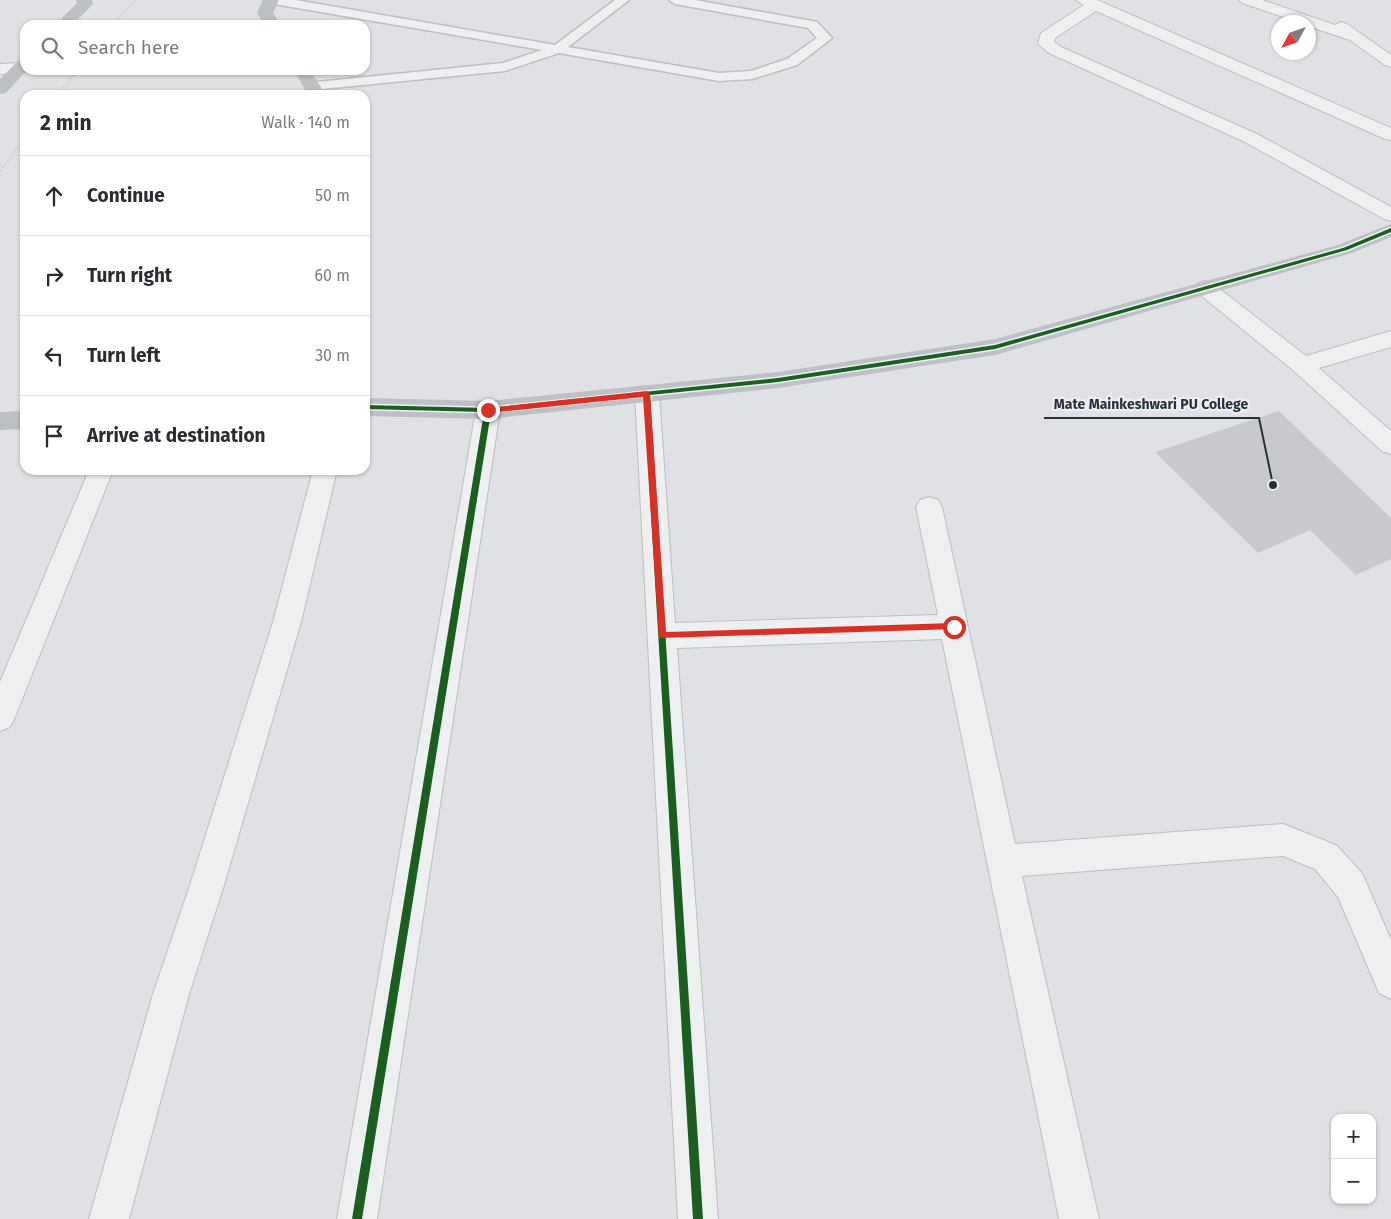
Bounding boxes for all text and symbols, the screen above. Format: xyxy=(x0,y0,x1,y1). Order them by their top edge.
north arrow xyxy=(1271,15,1316,60)
search box xyxy=(20,20,370,75)
icon: search xyxy=(38,34,66,62)
text: Search here xyxy=(78,36,179,59)
text: 2 min xyxy=(40,110,92,136)
text: Walk · 140 m xyxy=(261,113,350,132)
icon: ahead xyxy=(40,182,68,210)
text: Continue xyxy=(87,184,165,207)
text: 50 m xyxy=(315,186,350,205)
icon: right xyxy=(40,262,68,290)
text: Turn right xyxy=(87,264,172,287)
text: 60 m xyxy=(315,266,350,285)
icon: left xyxy=(40,342,68,370)
text: Turn left xyxy=(87,344,161,367)
text: 30 m xyxy=(315,346,350,365)
callout: Mate Mainkeshwari PU College xyxy=(1044,389,1259,418)
text: Mate Mainkeshwari PU College xyxy=(1054,396,1248,413)
route end xyxy=(477,399,500,422)
icon: arrive xyxy=(40,422,68,450)
text: Arrive at destination xyxy=(87,424,266,447)
route start xyxy=(943,616,966,639)
map controls xyxy=(1331,1114,1376,1204)
button: + xyxy=(1331,1114,1376,1159)
button: − xyxy=(1331,1159,1376,1204)

